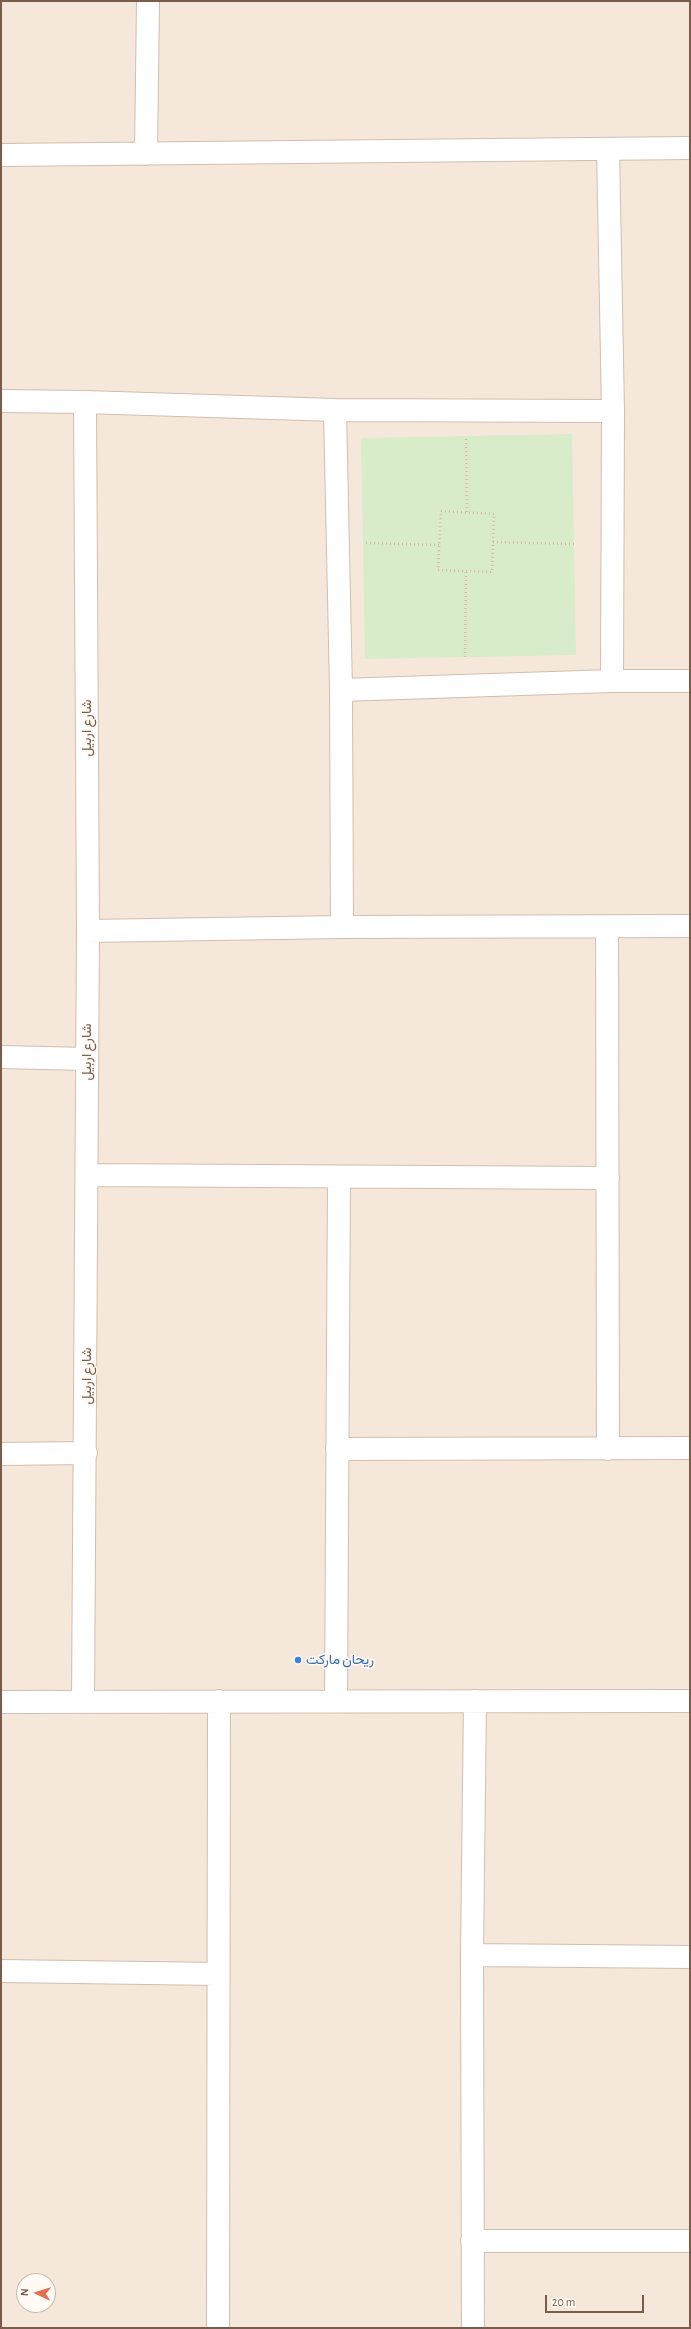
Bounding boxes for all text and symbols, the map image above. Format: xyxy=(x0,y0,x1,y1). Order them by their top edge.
street label: شارع اربيل xyxy=(79,699,95,757)
street label: شارع اربيل xyxy=(79,1023,95,1081)
street label: شارع اربيل xyxy=(79,1347,95,1405)
place label: ريحان ماركت xyxy=(306,1652,374,1668)
marker: ريحان ماركت xyxy=(293,1655,303,1665)
north arrow xyxy=(16,2273,56,2313)
scale bar xyxy=(547,2287,646,2313)
text: N xyxy=(19,2288,30,2296)
text: 20 m xyxy=(552,2296,575,2308)

